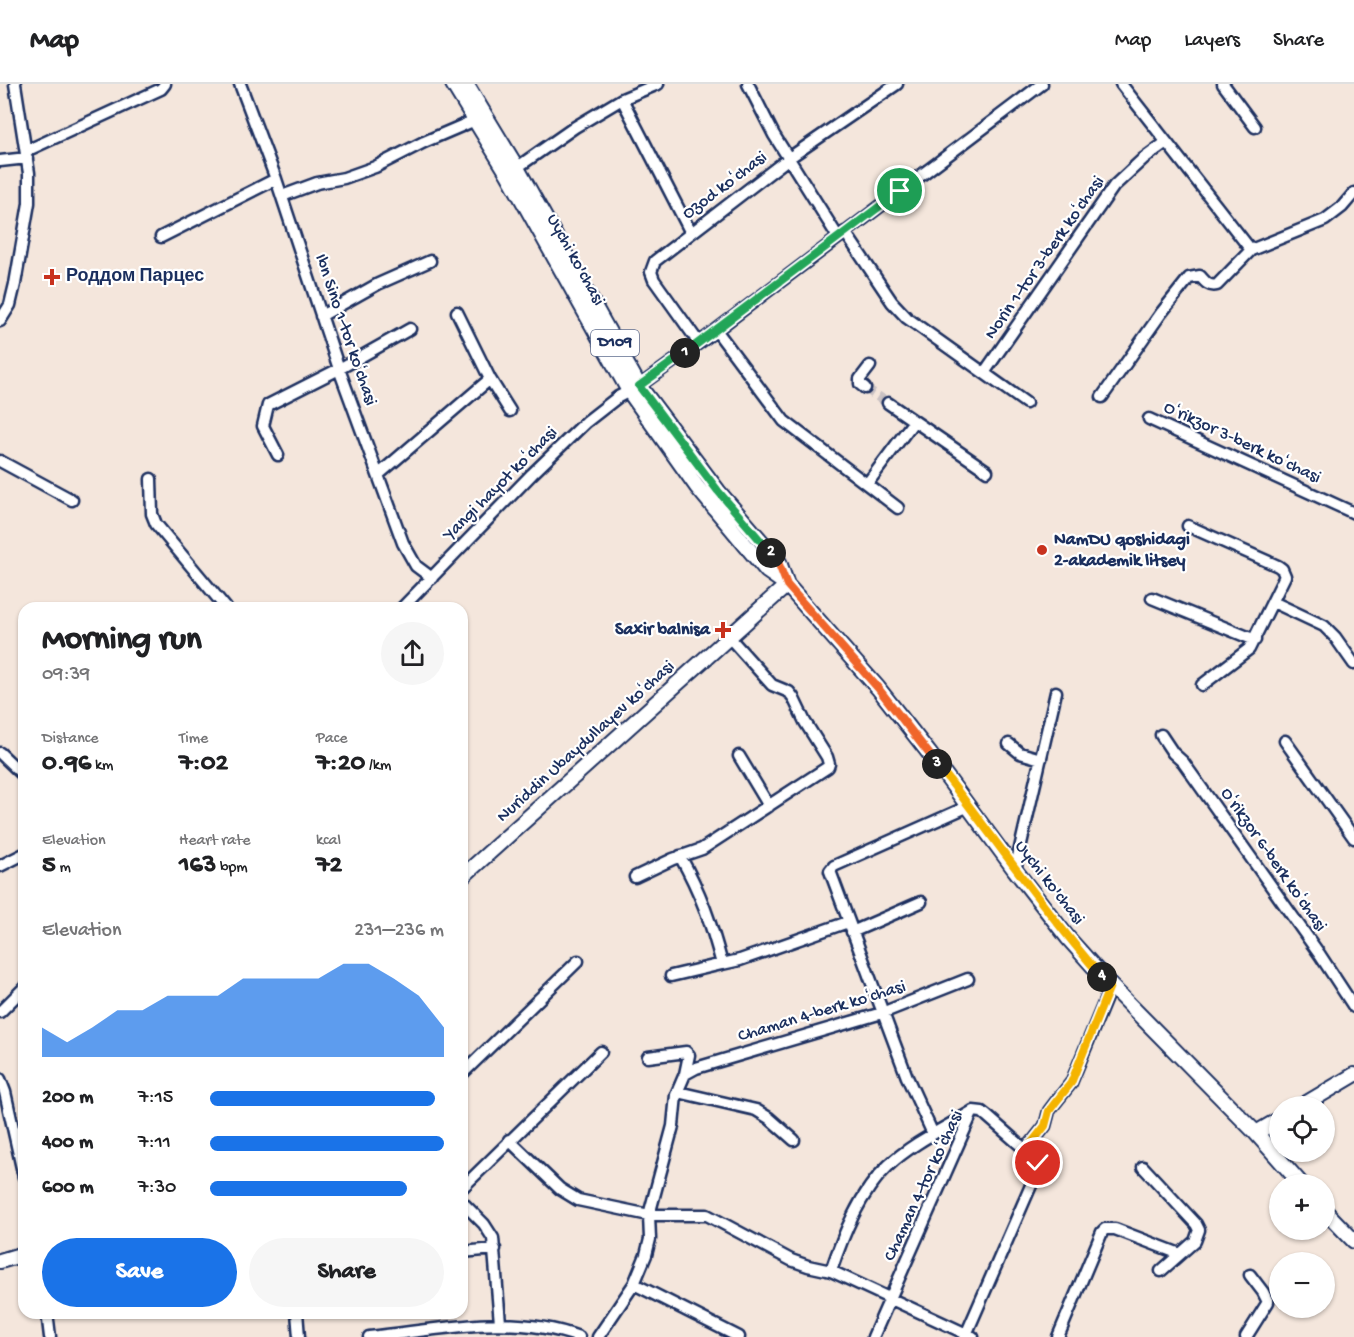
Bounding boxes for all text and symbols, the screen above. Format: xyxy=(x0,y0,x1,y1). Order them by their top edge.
text: Map xyxy=(30,25,79,58)
text: Map xyxy=(1115,29,1151,54)
text: Layers xyxy=(1184,29,1240,54)
text: Share xyxy=(1273,29,1324,54)
street label: Ozod koʻchasi xyxy=(679,147,772,225)
pin xyxy=(874,165,925,216)
street label: Norin 1-tor 3-berk koʻchasi xyxy=(981,172,1109,344)
icon: arrive xyxy=(883,174,916,207)
street label: Uychi ko'chasi xyxy=(541,211,609,310)
street label: Ibn Sino 1-tor koʻchasi xyxy=(309,251,381,409)
place label: Роддом Парцес xyxy=(66,267,204,288)
marker: Роддом Парцес xyxy=(43,268,61,286)
road number: D109 xyxy=(591,330,639,356)
pin: 1 xyxy=(670,338,700,368)
text: 1 xyxy=(682,343,688,362)
street label: Oʻrikzor 3-berk koʻchasi xyxy=(1160,397,1324,489)
street label: Yangi hayot koʻchasi xyxy=(438,423,562,547)
place label: NamDU qoshidagi 2-akademik litsey xyxy=(1054,530,1190,572)
pin: 2 xyxy=(756,538,786,568)
text: 2 xyxy=(767,543,775,562)
marker: NamDU qoshidagi 2-akademik litsey xyxy=(1035,543,1049,557)
place label: Saxir balnisa xyxy=(615,620,711,641)
marker: Saxir balnisa xyxy=(714,621,732,639)
text: Morning run xyxy=(42,622,202,660)
button: share xyxy=(381,622,444,685)
street label: Nuriddin Ubaydullayev koʻchasi xyxy=(493,657,679,827)
text: 09:39 xyxy=(42,664,90,687)
text: Distance xyxy=(42,730,99,749)
text: Time xyxy=(179,730,208,749)
text: Pace xyxy=(316,730,347,749)
text: 0.96 xyxy=(42,749,91,780)
text: 7:02 xyxy=(179,749,228,780)
text: 7:20 xyxy=(316,749,365,780)
pin: 3 xyxy=(922,749,952,779)
text: 3 xyxy=(933,754,941,773)
text: km xyxy=(91,757,113,776)
text: /km xyxy=(365,757,391,776)
street label: Oʻrikzor 6-berk koʻchasi xyxy=(1215,784,1331,936)
text: Elevation xyxy=(42,832,106,851)
text: Heart rate xyxy=(179,832,251,851)
text: kcal xyxy=(316,832,341,851)
street label: Uychi ko'chasi xyxy=(1009,837,1089,930)
text: 5 xyxy=(42,851,56,882)
text: 163 xyxy=(179,851,216,882)
text: 72 xyxy=(316,851,342,882)
text: m xyxy=(56,859,71,878)
text: bpm xyxy=(216,859,248,878)
text: Elevation xyxy=(42,920,122,943)
text: 231–236 m xyxy=(354,920,444,943)
pin: 4 xyxy=(1087,962,1117,992)
text: 4 xyxy=(1098,967,1106,986)
street label: Chaman 4-berk koʻchasi xyxy=(736,976,909,1048)
text: 200 m xyxy=(42,1087,93,1110)
text: 7:15 xyxy=(138,1087,173,1110)
map controls xyxy=(1269,1096,1335,1318)
button: locate xyxy=(1269,1096,1335,1162)
street label: Chaman 4-tor koʻchasi xyxy=(880,1107,968,1265)
text: 400 m xyxy=(42,1132,93,1155)
text: 7:11 xyxy=(138,1132,171,1155)
pin xyxy=(1012,1137,1063,1188)
icon: check xyxy=(1021,1146,1054,1179)
button: + xyxy=(1269,1174,1335,1240)
text: 600 m xyxy=(42,1177,94,1200)
text: 7:30 xyxy=(138,1177,176,1200)
button: Save xyxy=(42,1238,237,1307)
button: Share xyxy=(249,1238,444,1307)
button: − xyxy=(1269,1252,1335,1318)

